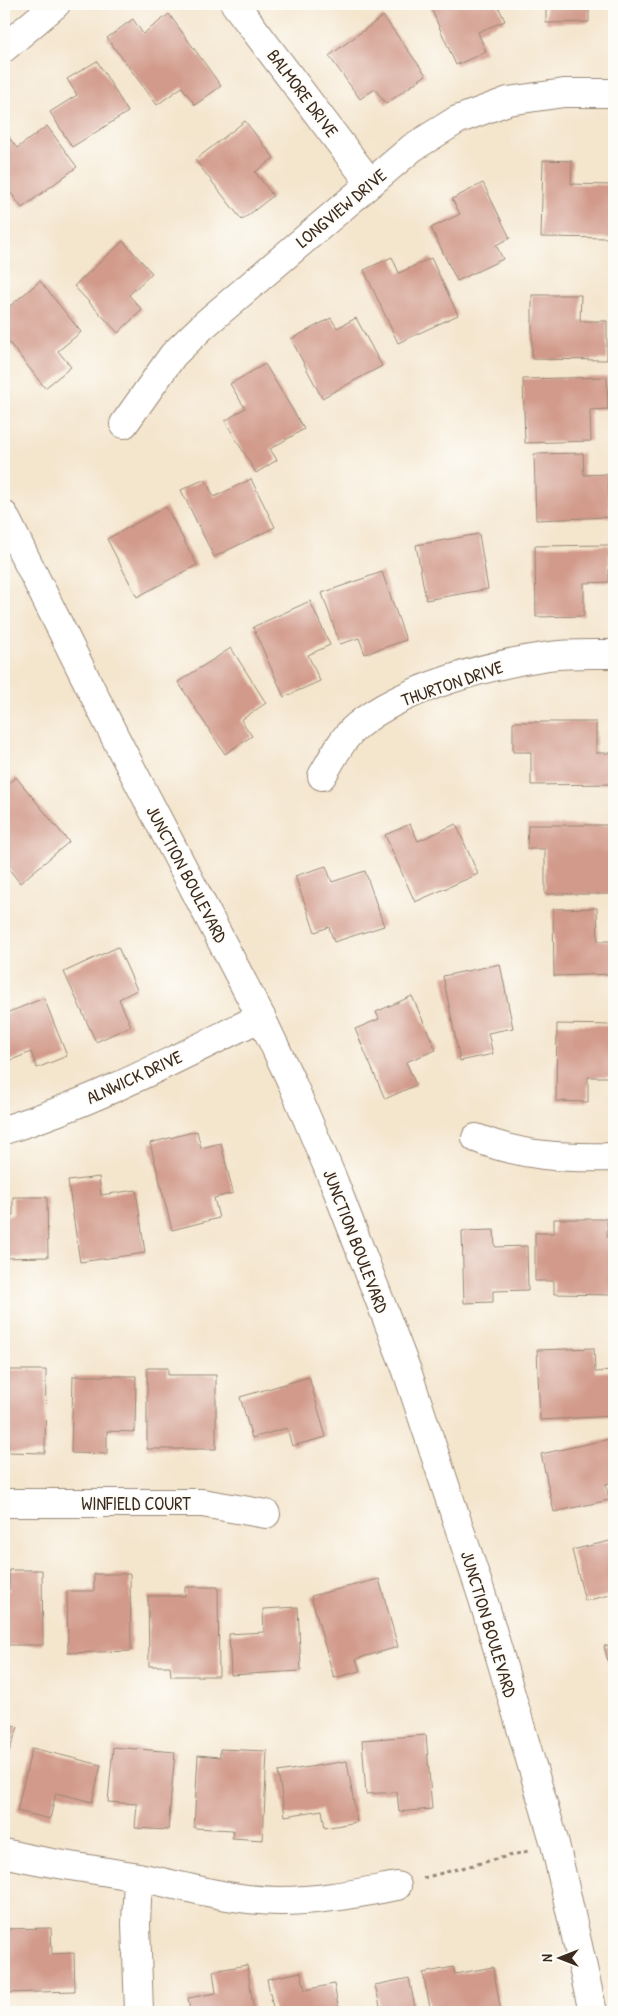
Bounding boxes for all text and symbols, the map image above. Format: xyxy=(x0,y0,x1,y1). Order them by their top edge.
street label: BALMORE DRIVE xyxy=(262,44,344,142)
street label: LONGVIEW DRIVE xyxy=(290,163,392,253)
street label: THURTON DRIVE xyxy=(398,654,506,712)
street label: JUNCTION BOULEVARD xyxy=(140,801,234,947)
street label: ALNWICK DRIVE xyxy=(82,1044,186,1110)
street label: JUNCTION BOULEVARD xyxy=(317,1166,395,1317)
street label: WINFIELD COURT xyxy=(81,1491,191,1516)
street label: JUNCTION BOULEVARD xyxy=(455,1548,523,1701)
north arrow xyxy=(536,1934,586,1984)
text: N xyxy=(537,1954,556,1962)

